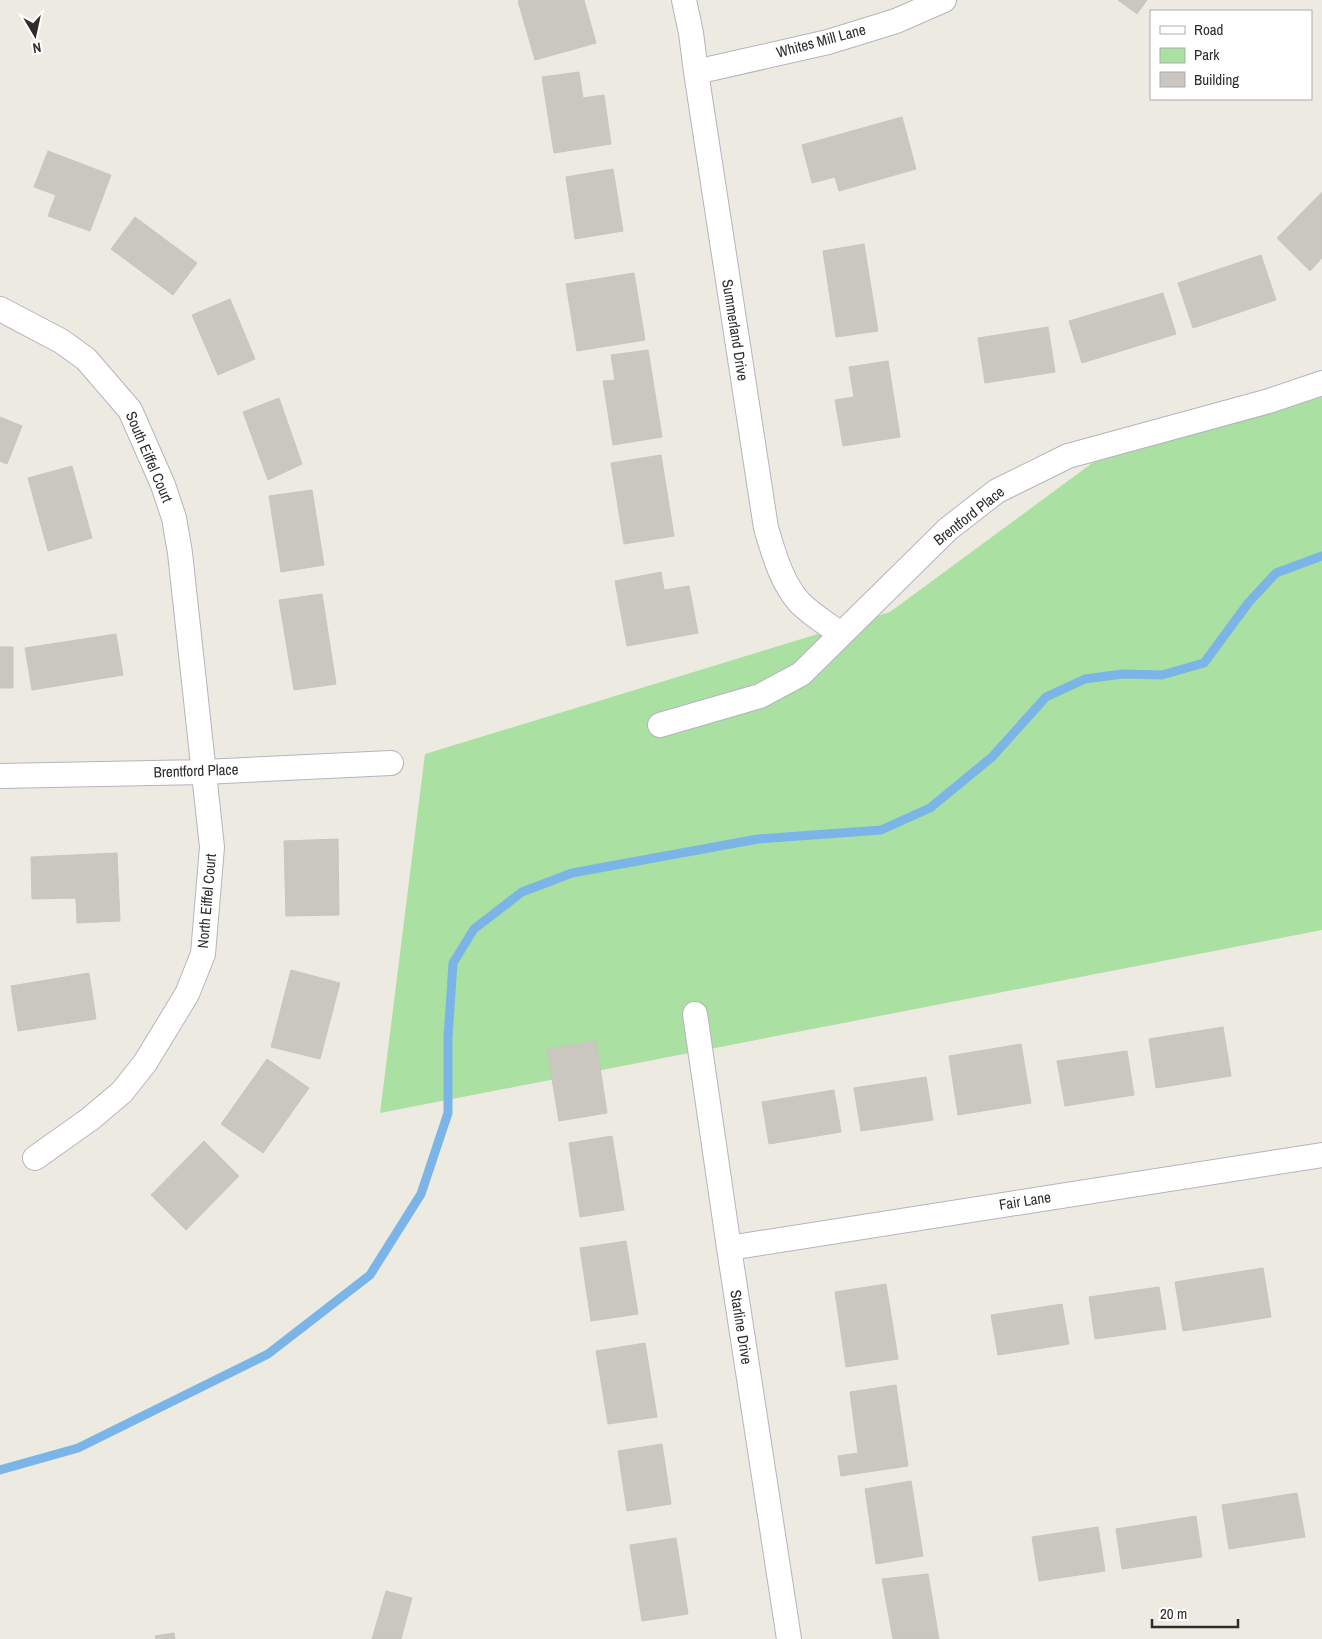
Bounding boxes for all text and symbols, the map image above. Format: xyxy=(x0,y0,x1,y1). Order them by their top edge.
north arrow xyxy=(10,10,60,60)
legend xyxy=(1150,10,1312,100)
street label: Whites Mill Lane xyxy=(774,18,868,63)
text: Road xyxy=(1194,19,1223,40)
text: N xyxy=(32,38,43,57)
text: Park xyxy=(1194,44,1220,65)
text: Building xyxy=(1194,69,1239,90)
street label: Summerland Drive xyxy=(717,278,754,382)
street label: South Eiffel Court xyxy=(121,408,178,506)
street label: Brentford Place xyxy=(929,481,1009,550)
street label: Brentford Place xyxy=(153,759,239,782)
street label: North Eiffel Court xyxy=(192,852,221,949)
street label: Fair Lane xyxy=(998,1186,1052,1215)
street label: Starline Drive xyxy=(725,1288,758,1366)
scale bar xyxy=(1152,1596,1238,1628)
text: 20 m xyxy=(1160,1603,1187,1624)

